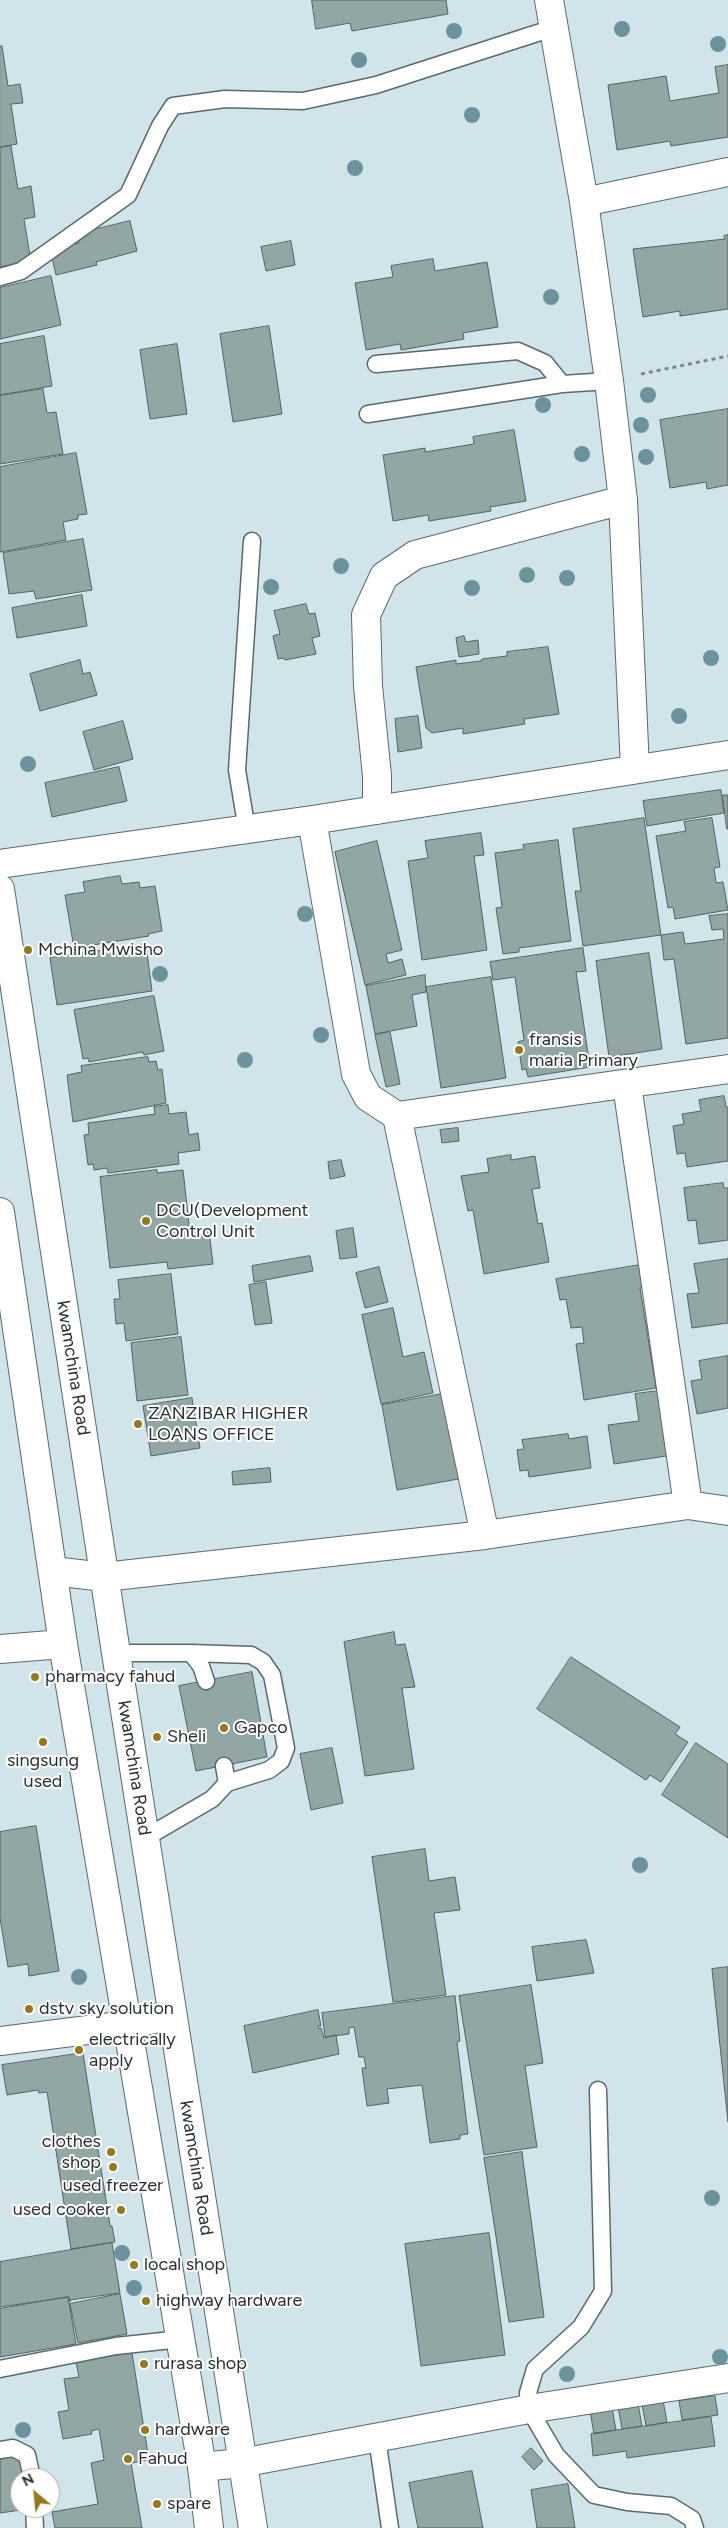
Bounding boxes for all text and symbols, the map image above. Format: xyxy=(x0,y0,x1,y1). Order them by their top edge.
place label: Mchina Mwisho xyxy=(38,939,163,961)
marker: Mchina Mwisho xyxy=(22,944,34,956)
place label: fransis maria Primary xyxy=(529,1029,638,1072)
marker: fransis maria Primary xyxy=(513,1044,525,1056)
place label: DCU(Development Control Unit xyxy=(156,1200,308,1242)
marker: DCU(Development Control Unit xyxy=(140,1215,152,1227)
street label: kwamchina Road xyxy=(52,1299,94,1437)
place label: ZANZIBAR HIGHER LOANS OFFICE xyxy=(148,1403,308,1446)
marker: ZANZIBAR HIGHER LOANS OFFICE xyxy=(132,1418,144,1430)
place label: pharmacy fahud xyxy=(45,1666,175,1688)
marker: pharmacy fahud xyxy=(29,1671,41,1683)
street label: kwamchina Road xyxy=(113,1699,155,1837)
place label: Gapco xyxy=(234,1717,288,1739)
marker: Gapco xyxy=(218,1722,230,1734)
place label: Sheli xyxy=(167,1726,206,1748)
marker: Sheli xyxy=(151,1731,163,1743)
marker: singsung used xyxy=(37,1736,49,1748)
place label: singsung used xyxy=(7,1750,79,1792)
place label: dstv sky solution xyxy=(39,1998,174,2020)
marker: dstv sky solution xyxy=(23,2003,35,2015)
place label: electrically apply xyxy=(89,2029,176,2072)
marker: electrically apply xyxy=(73,2044,85,2056)
street label: kwamchina Road xyxy=(175,2099,217,2237)
place label: clothes shop xyxy=(42,2131,101,2174)
marker: clothes shop xyxy=(105,2146,117,2158)
marker: used freezer xyxy=(107,2161,119,2173)
place label: used freezer xyxy=(63,2175,163,2197)
place label: used cooker xyxy=(13,2199,111,2221)
marker: used cooker xyxy=(115,2204,127,2216)
place label: local shop xyxy=(144,2254,225,2276)
marker: local shop xyxy=(128,2259,140,2271)
place label: highway hardware xyxy=(156,2290,302,2312)
marker: highway hardware xyxy=(140,2295,152,2307)
place label: rurasa shop xyxy=(154,2353,247,2375)
marker: rurasa shop xyxy=(138,2358,150,2370)
place label: hardware xyxy=(155,2419,230,2441)
marker: hardware xyxy=(139,2424,151,2436)
place label: Fahud xyxy=(138,2448,187,2470)
marker: Fahud xyxy=(122,2453,134,2465)
north arrow xyxy=(10,2468,60,2518)
text: N xyxy=(19,2470,37,2490)
place label: spare xyxy=(167,2493,211,2515)
marker: spare xyxy=(151,2498,163,2510)

